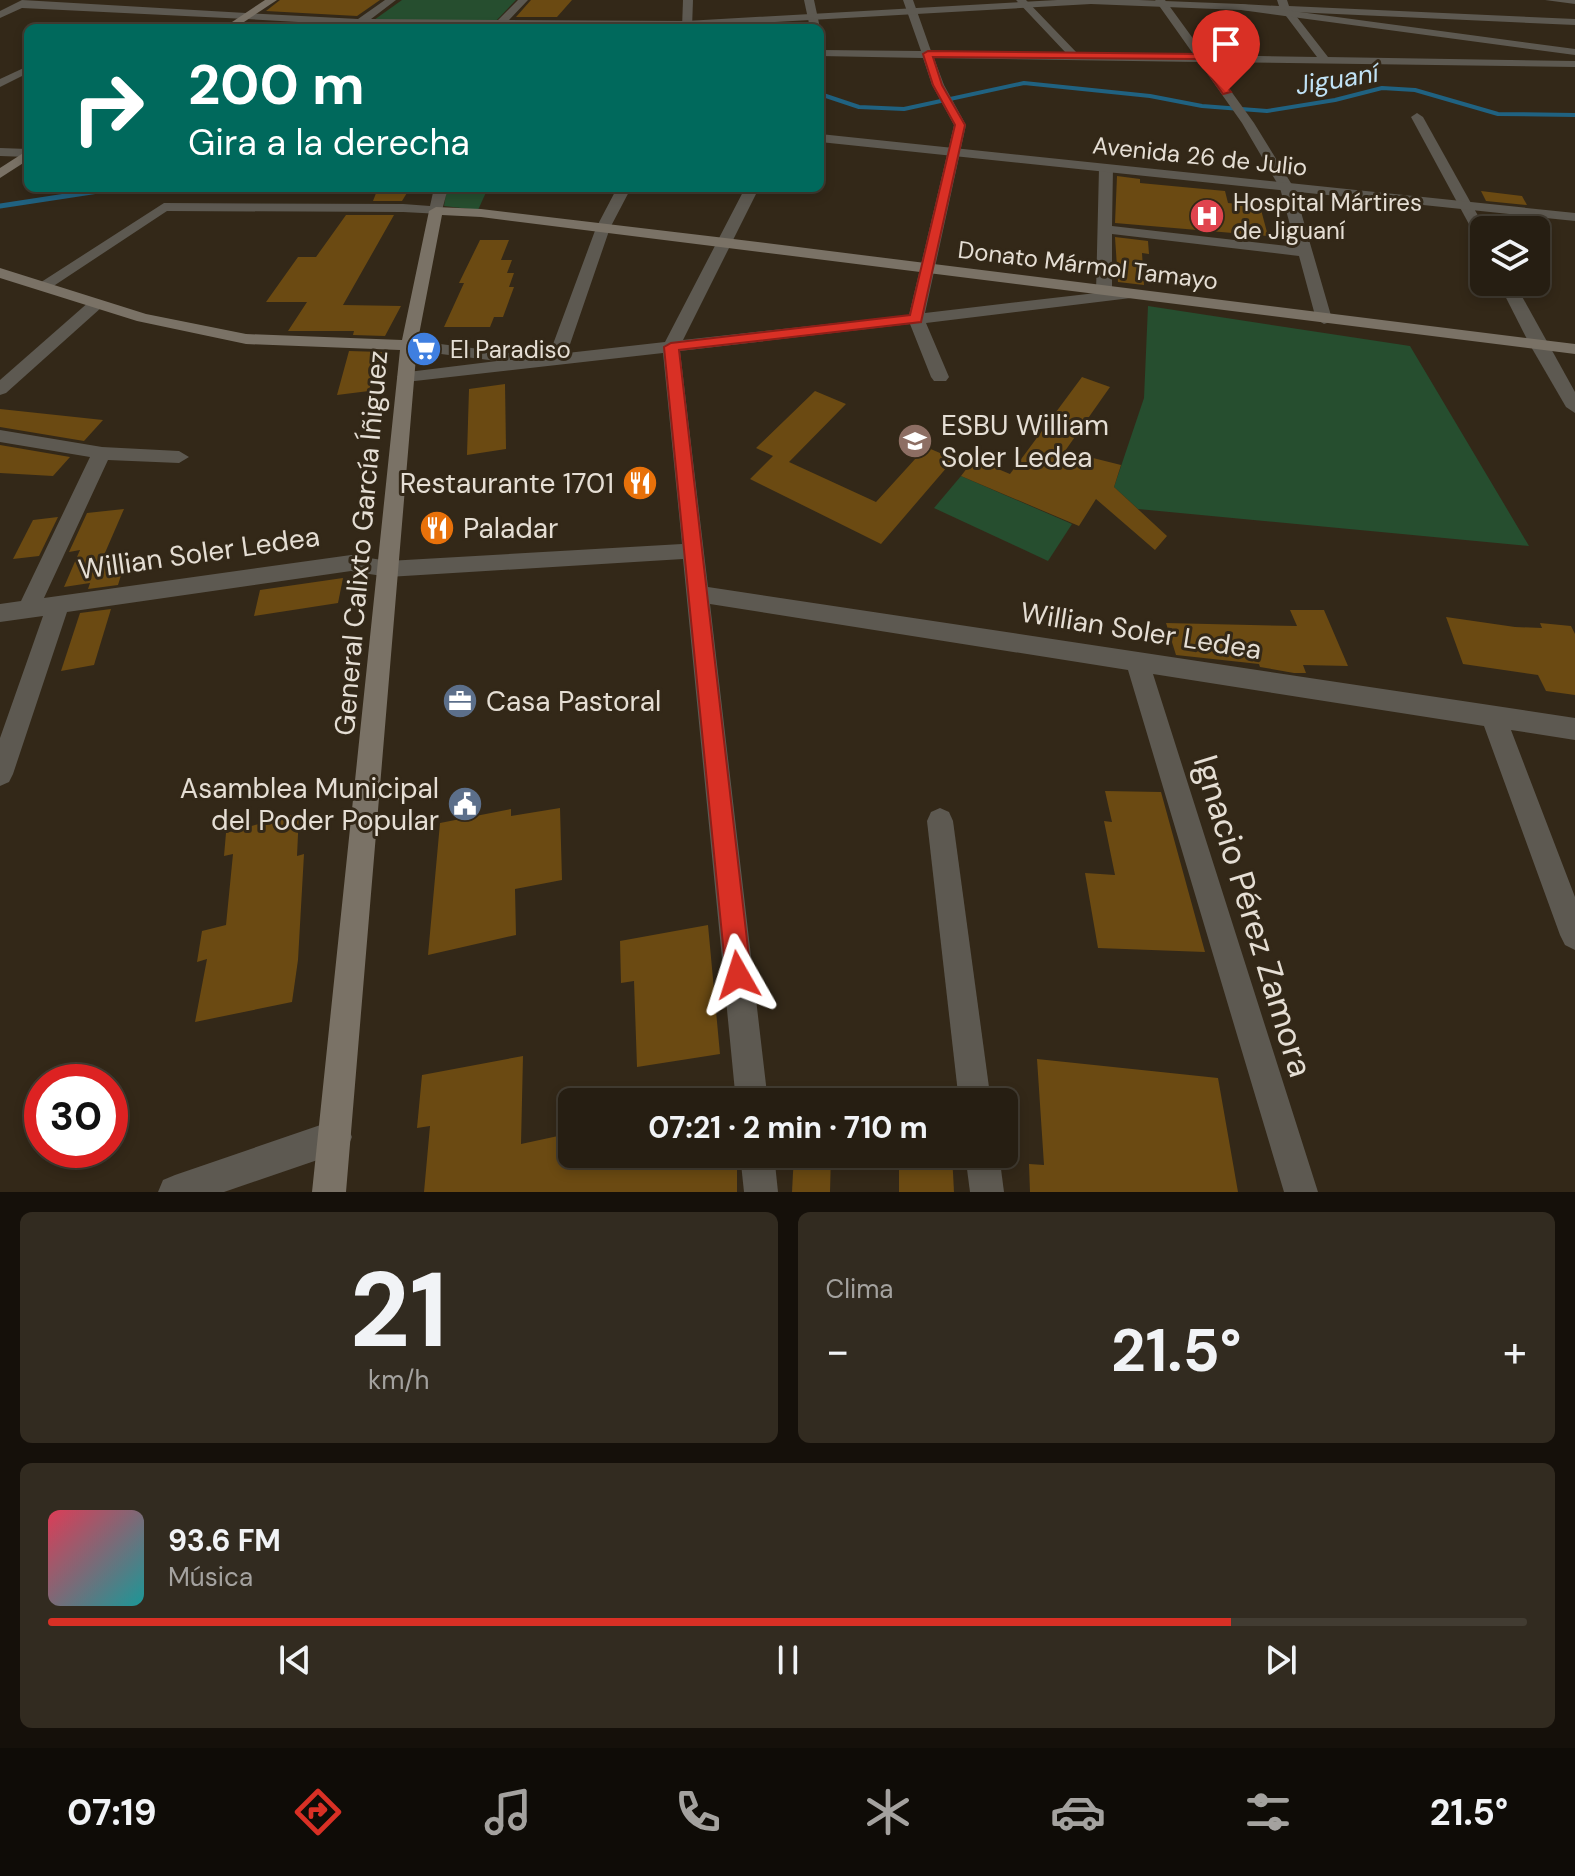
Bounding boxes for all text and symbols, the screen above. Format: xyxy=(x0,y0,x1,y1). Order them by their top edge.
pin xyxy=(1192,10,1260,92)
icon: arrive xyxy=(1204,22,1248,66)
text: 200 m xyxy=(188,48,365,121)
water label: Jiguaní xyxy=(1293,55,1383,102)
icon: right xyxy=(56,56,160,160)
text: Gira a la derecha xyxy=(188,119,470,166)
street label: Avenida 26 de Julio xyxy=(1091,129,1309,183)
place label: Hospital Mártires de Jiguaní xyxy=(1233,187,1422,246)
hospital icon: Hospital Mártires de Jiguaní xyxy=(1188,197,1226,235)
map controls xyxy=(1470,216,1550,296)
button: layers xyxy=(1470,216,1550,296)
street label: Donato Mármol Tamayo xyxy=(956,234,1220,296)
supermarket icon: El Paradiso xyxy=(405,330,443,368)
place label: El Paradiso xyxy=(450,334,571,365)
street label: General Calixto García Íñiguez xyxy=(326,349,396,737)
place label: ESBU William Soler Ledea xyxy=(941,407,1109,476)
school or university icon: ESBU William Soler Ledea xyxy=(896,422,934,460)
restaurant icon: Restaurante 1701 xyxy=(621,464,659,502)
place label: Restaurante 1701 xyxy=(400,465,614,502)
restaurant icon: Paladar xyxy=(418,509,456,547)
place label: Paladar xyxy=(463,510,558,547)
street label: Willian Soler Ledea xyxy=(76,518,322,588)
street label: Willian Soler Ledea xyxy=(1018,594,1264,668)
office icon: Casa Pastoral xyxy=(441,682,479,720)
place label: Casa Pastoral xyxy=(486,683,661,720)
street label: Ignacio Pérez Zamora xyxy=(1183,750,1323,1082)
place label: Asamblea Municipal del Poder Popular xyxy=(180,770,439,839)
public building icon: Asamblea Municipal del Poder Popular xyxy=(446,785,484,823)
position arrow xyxy=(696,933,780,1017)
speed limit sign: 30 xyxy=(24,1064,128,1168)
text: 07:21 · 2 min · 710 m xyxy=(648,1108,928,1147)
text: 21 xyxy=(350,1243,448,1378)
text: Clima xyxy=(826,1272,894,1306)
text: 21.5° xyxy=(1111,1311,1242,1390)
text: − xyxy=(826,1322,850,1380)
text: + xyxy=(1503,1322,1527,1380)
text: km/h xyxy=(368,1363,429,1397)
text: 93.6 FM xyxy=(168,1521,281,1560)
text: Música xyxy=(168,1560,253,1594)
icon: previous xyxy=(273,1638,317,1682)
icon: pause xyxy=(766,1638,810,1682)
icon: next xyxy=(1259,1638,1303,1682)
icon: directions xyxy=(290,1784,346,1840)
icon: music xyxy=(480,1784,536,1840)
icon: phone xyxy=(670,1784,726,1840)
icon: climate xyxy=(860,1784,916,1840)
icon: car xyxy=(1050,1784,1106,1840)
icon: filters xyxy=(1240,1784,1296,1840)
text: 07:19 xyxy=(67,1789,157,1836)
text: 21.5° xyxy=(1430,1789,1508,1836)

